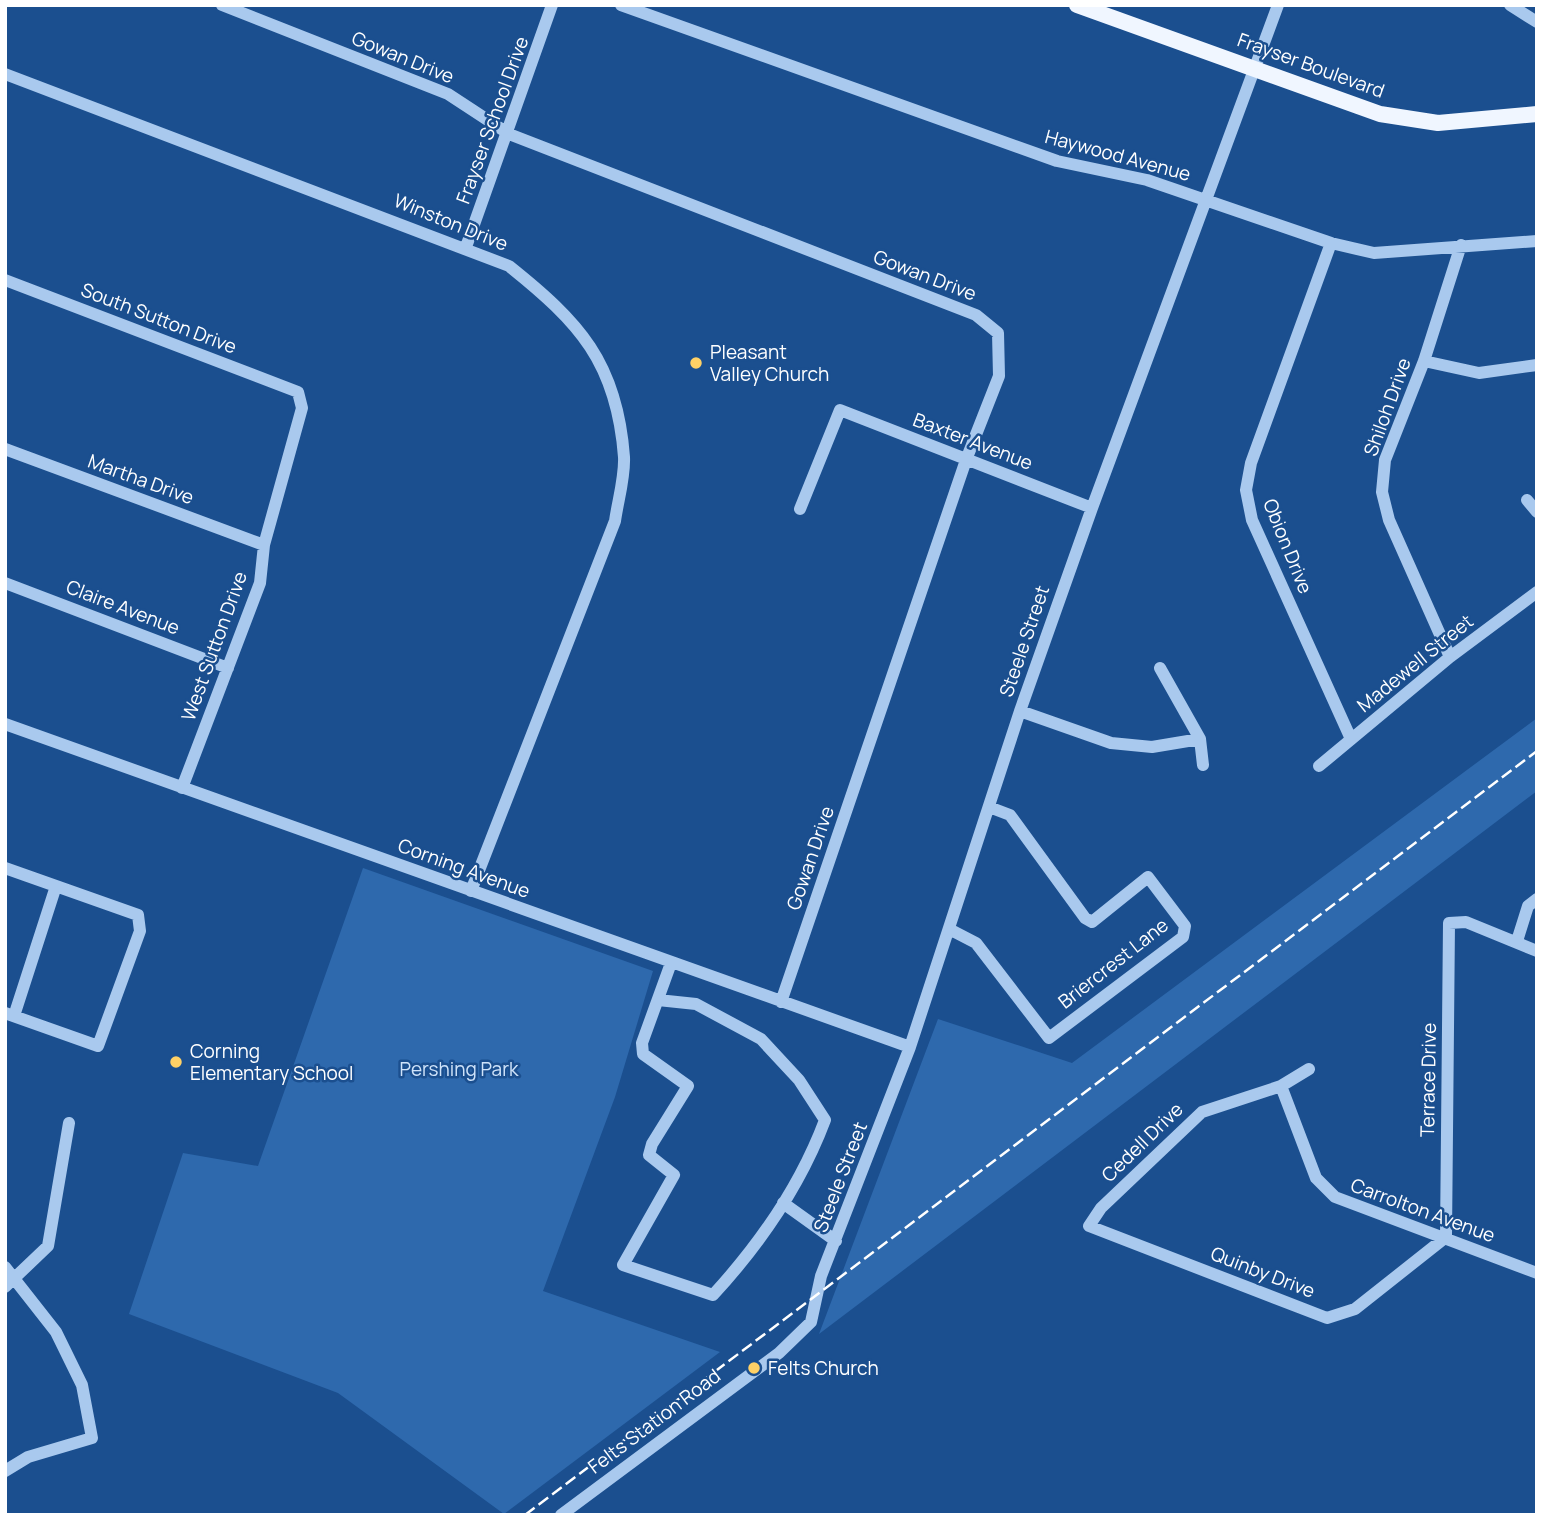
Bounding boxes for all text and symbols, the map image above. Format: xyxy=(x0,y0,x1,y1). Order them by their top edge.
street label: Gowan Drive xyxy=(348,25,458,89)
street label: Frayser Boulevard xyxy=(1234,26,1388,104)
street label: Frayser School Drive xyxy=(450,33,534,207)
street label: Haywood Avenue xyxy=(1042,123,1194,187)
street label: Winston Drive xyxy=(390,187,512,257)
street label: Gowan Drive xyxy=(870,243,980,307)
street label: South Sutton Drive xyxy=(77,276,241,360)
place label: Pleasant Valley Church xyxy=(710,339,829,387)
street label: Shiloh Drive xyxy=(1357,354,1417,460)
marker: Pleasant Valley Church xyxy=(688,355,704,371)
street label: Baxter Avenue xyxy=(909,406,1037,476)
street label: Martha Drive xyxy=(84,448,198,510)
street label: Obion Drive xyxy=(1257,495,1319,597)
street label: West Sutton Drive xyxy=(175,568,253,724)
street label: Claire Avenue xyxy=(62,573,184,641)
street label: Steele Street xyxy=(993,582,1055,700)
street label: Madewell Street xyxy=(1352,608,1478,718)
street label: Gowan Drive xyxy=(780,803,840,913)
street label: Corning Avenue xyxy=(394,832,534,904)
street label: Briercrest Lane xyxy=(1053,912,1173,1014)
street label: Terrace Drive xyxy=(1414,1023,1442,1137)
place label: Corning Elementary School xyxy=(190,1038,353,1086)
marker: Corning Elementary School xyxy=(168,1054,184,1070)
park label: Pershing Park xyxy=(400,1056,519,1082)
street label: Cedell Drive xyxy=(1096,1096,1188,1188)
street label: Steele Street xyxy=(807,1118,873,1236)
street label: Carrolton Avenue xyxy=(1347,1172,1499,1248)
street label: Quinby Drive xyxy=(1207,1240,1319,1304)
place label: Felts Church xyxy=(768,1355,879,1381)
marker: Felts Church xyxy=(746,1360,762,1376)
street label: Felts Station Road xyxy=(582,1363,726,1479)

